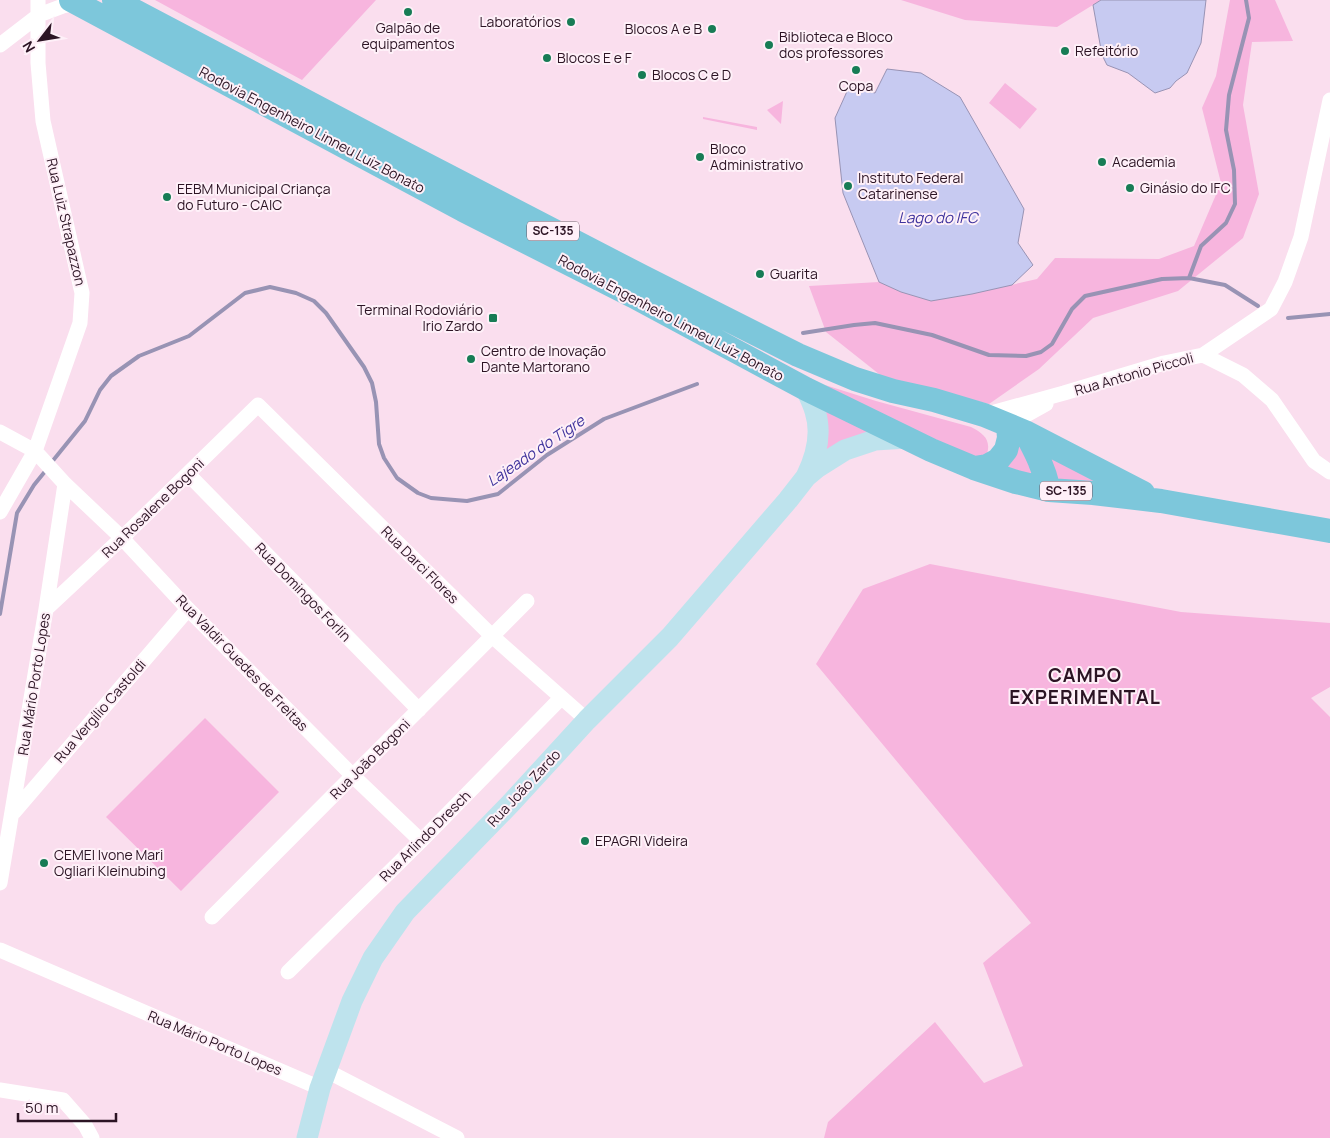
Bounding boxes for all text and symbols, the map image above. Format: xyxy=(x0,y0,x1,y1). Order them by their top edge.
marker: Galpão de equipamentos xyxy=(402,6,414,18)
place label: Laboratórios xyxy=(479,12,561,31)
north arrow xyxy=(15,15,65,65)
marker: Laboratórios xyxy=(565,16,577,28)
place label: Galpão de equipamentos xyxy=(361,18,455,53)
place label: Blocos A e B xyxy=(625,19,702,38)
marker: Blocos A e B xyxy=(706,23,718,35)
place label: Biblioteca e Bloco dos professores xyxy=(779,27,893,62)
text: N xyxy=(18,38,39,56)
marker: Biblioteca e Bloco dos professores xyxy=(763,39,775,51)
place label: Refeitório xyxy=(1075,41,1138,60)
marker: Refeitório xyxy=(1059,45,1071,57)
place label: Blocos E e F xyxy=(557,48,632,67)
marker: Blocos E e F xyxy=(541,52,553,64)
street label: Rodovia Engenheiro Linneu Luiz Bonato xyxy=(196,62,428,197)
marker: Copa xyxy=(850,64,862,76)
place label: Blocos C e D xyxy=(652,65,731,84)
marker: Blocos C e D xyxy=(636,69,648,81)
place label: Copa xyxy=(839,76,873,95)
place label: Bloco Administrativo xyxy=(710,139,803,174)
marker: Bloco Administrativo xyxy=(694,151,706,163)
place label: Academia xyxy=(1112,152,1176,171)
street label: Rua Luiz Strapazzon xyxy=(43,156,90,288)
marker: Academia xyxy=(1096,156,1108,168)
place label: Instituto Federal Catarinense xyxy=(858,168,963,203)
place label: Ginásio do IFC xyxy=(1140,178,1231,197)
place label: EEBM Municipal Criança do Futuro - CAIC xyxy=(177,179,331,214)
marker: Instituto Federal Catarinense xyxy=(842,180,854,192)
marker: Ginásio do IFC xyxy=(1124,182,1136,194)
marker: EEBM Municipal Criança do Futuro - CAIC xyxy=(161,191,173,203)
water label: Lago do IFC xyxy=(898,207,979,228)
road number: SC-135 xyxy=(527,222,579,240)
street label: Rodovia Engenheiro Linneu Luiz Bonato xyxy=(555,250,787,385)
place label: Guarita xyxy=(770,264,818,283)
marker: Guarita xyxy=(754,268,766,280)
place label: Terminal Rodoviário Irio Zardo xyxy=(357,300,483,335)
marker: Terminal Rodoviário Irio Zardo xyxy=(487,312,499,324)
place label: Centro de Inovação Dante Martorano xyxy=(481,341,606,376)
street label: Rua Antonio Piccoli xyxy=(1072,347,1196,400)
marker: Centro de Inovação Dante Martorano xyxy=(465,353,477,365)
water label: Lajeado do Tigre xyxy=(483,409,590,491)
street label: Rua Rosalene Bogoni xyxy=(97,454,208,562)
road number: SC-135 xyxy=(1040,482,1092,501)
street label: Rua Darci Flores xyxy=(377,522,463,608)
street label: Rua Domingos Forlin xyxy=(251,538,356,645)
street label: Rua Valdir Guedes de Freitas xyxy=(172,590,313,735)
street label: Rua Mário Porto Lopes xyxy=(13,611,54,757)
street label: Rua Vergílio Castoldi xyxy=(49,655,150,766)
district label: CAMPO EXPERIMENTAL xyxy=(1009,662,1161,710)
street label: Rua João Bogoni xyxy=(325,714,414,803)
street label: Rua João Zardo xyxy=(483,745,564,830)
street label: Rua Arlindo Dresch xyxy=(375,786,474,885)
place label: EPAGRI Videira xyxy=(595,831,688,850)
marker: EPAGRI Videira xyxy=(579,835,591,847)
place label: CEMEI Ivone Mari Ogliari Kleinubing xyxy=(54,845,166,880)
marker: CEMEI Ivone Mari Ogliari Kleinubing xyxy=(38,857,50,869)
street label: Rua Mário Porto Lopes xyxy=(145,1006,285,1079)
scale bar xyxy=(18,1090,115,1122)
text: 50 m xyxy=(25,1097,59,1118)

